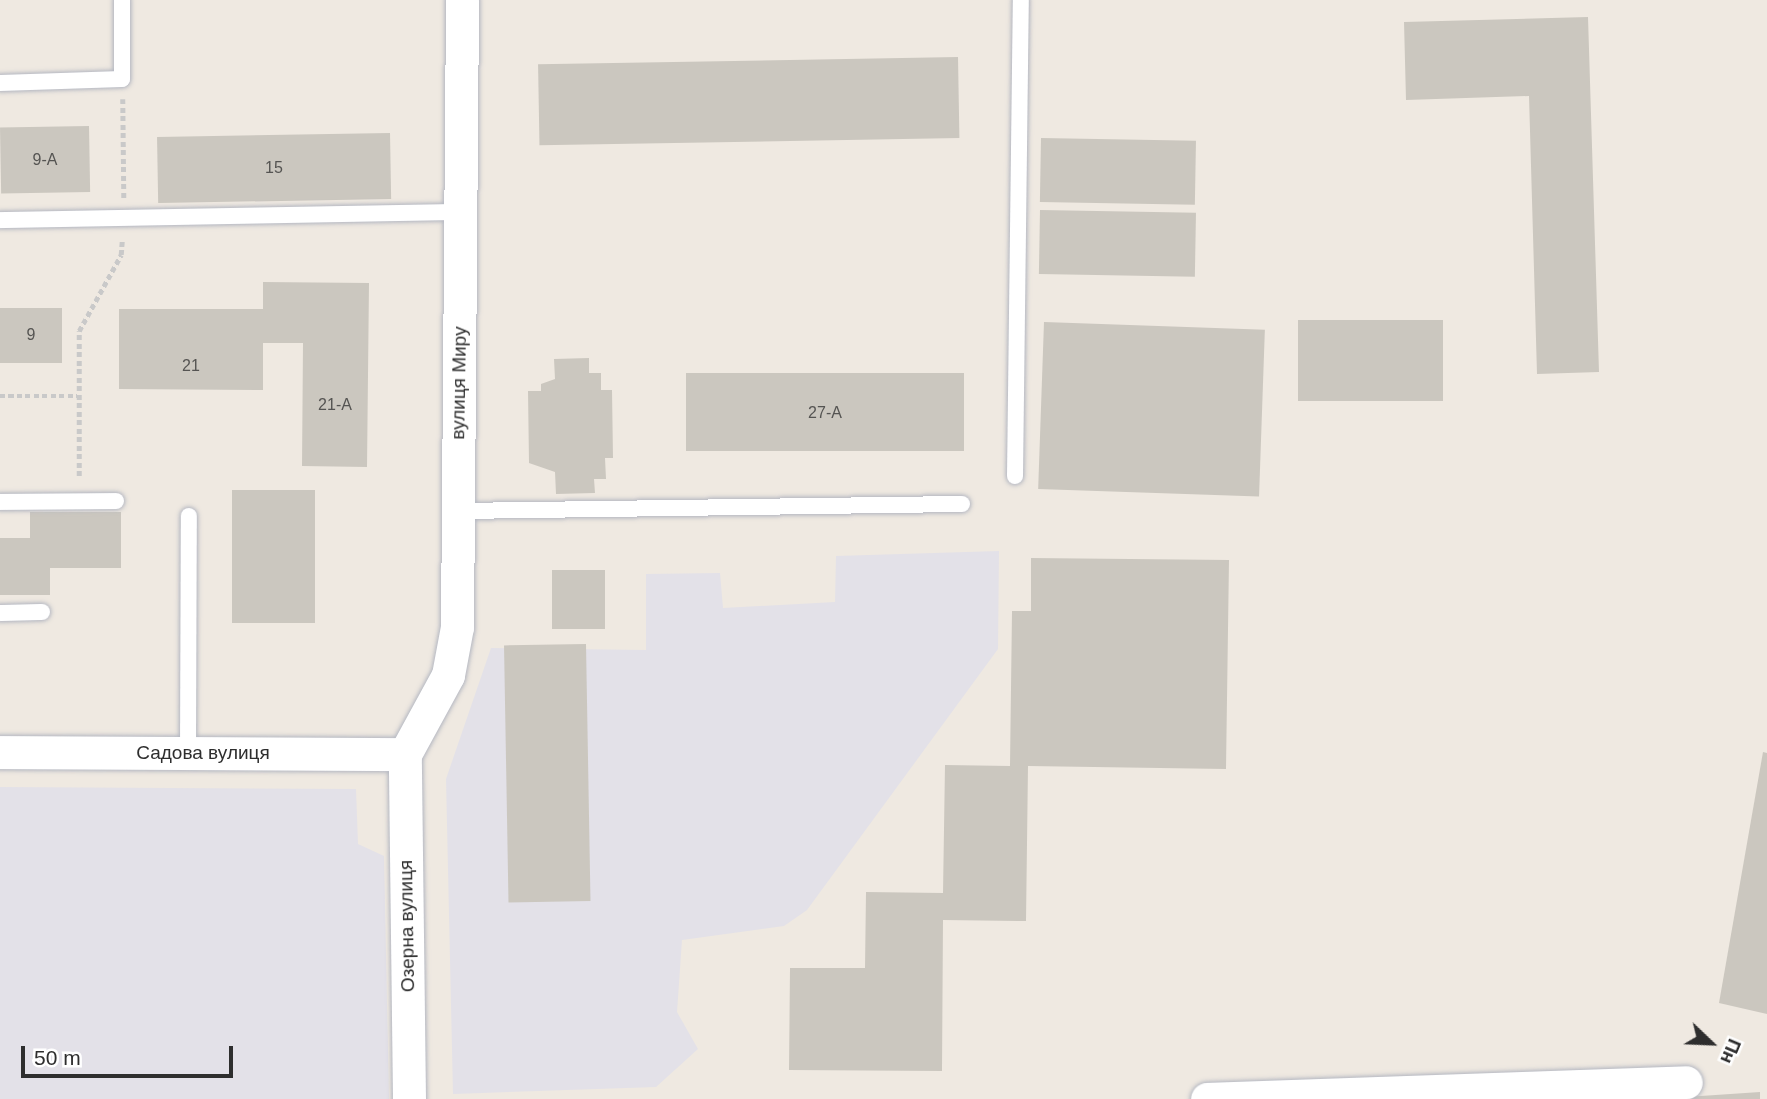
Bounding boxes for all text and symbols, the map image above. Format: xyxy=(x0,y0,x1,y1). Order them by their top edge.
house number: 9-А xyxy=(33,150,57,170)
house number: 15 xyxy=(265,158,283,178)
house number: 9 xyxy=(27,325,35,345)
street label: вулиця Миру xyxy=(447,326,471,440)
house number: 21 xyxy=(182,356,200,376)
house number: 21-А xyxy=(318,395,352,415)
house number: 27-А xyxy=(808,403,842,423)
street label: Садова вулиця xyxy=(136,742,270,764)
street label: Озерна вулиця xyxy=(394,860,420,992)
north arrow xyxy=(1676,1008,1746,1078)
scale bar xyxy=(24,1032,236,1076)
text: Пн xyxy=(1716,1036,1745,1067)
text: 50 m xyxy=(34,1046,81,1069)

